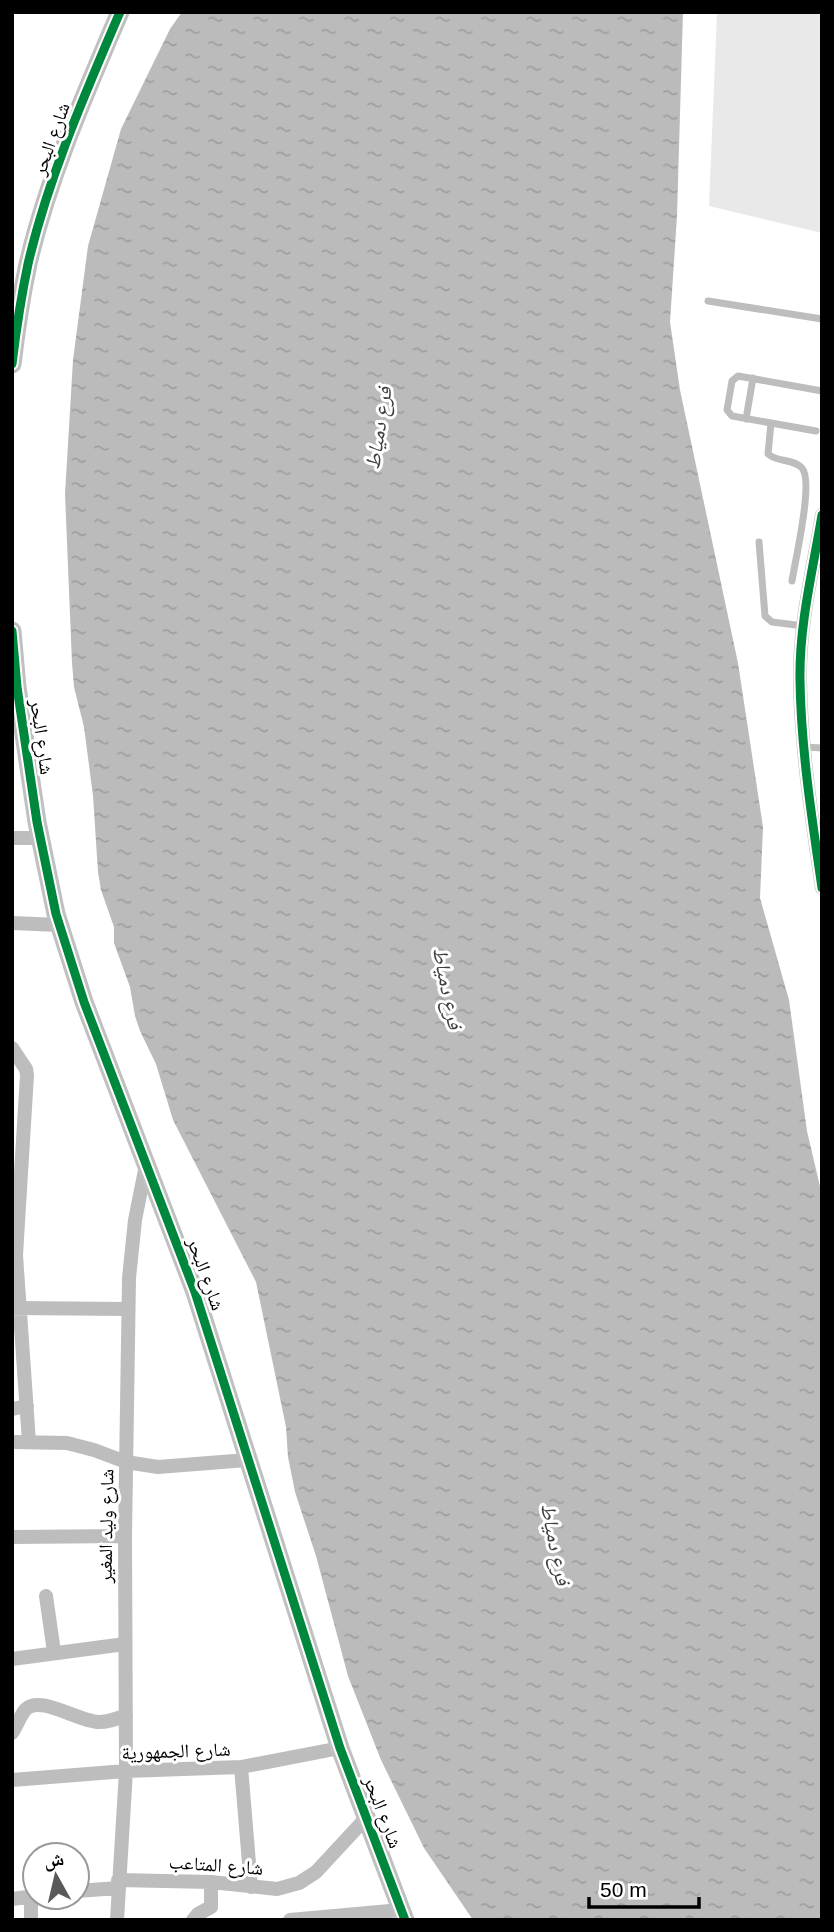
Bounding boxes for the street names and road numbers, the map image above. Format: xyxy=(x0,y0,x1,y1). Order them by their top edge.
street label: شارع البحر xyxy=(28,100,75,180)
street label: شارع البحر xyxy=(25,697,58,776)
street label: شارع البحر xyxy=(182,1234,229,1314)
street label: شارع وليد المغير xyxy=(94,1469,118,1584)
street label: شارع الجمهورية xyxy=(121,1739,231,1764)
street label: شارع البحر xyxy=(358,1772,406,1852)
street label: شارع المتاعب xyxy=(168,1851,264,1880)

